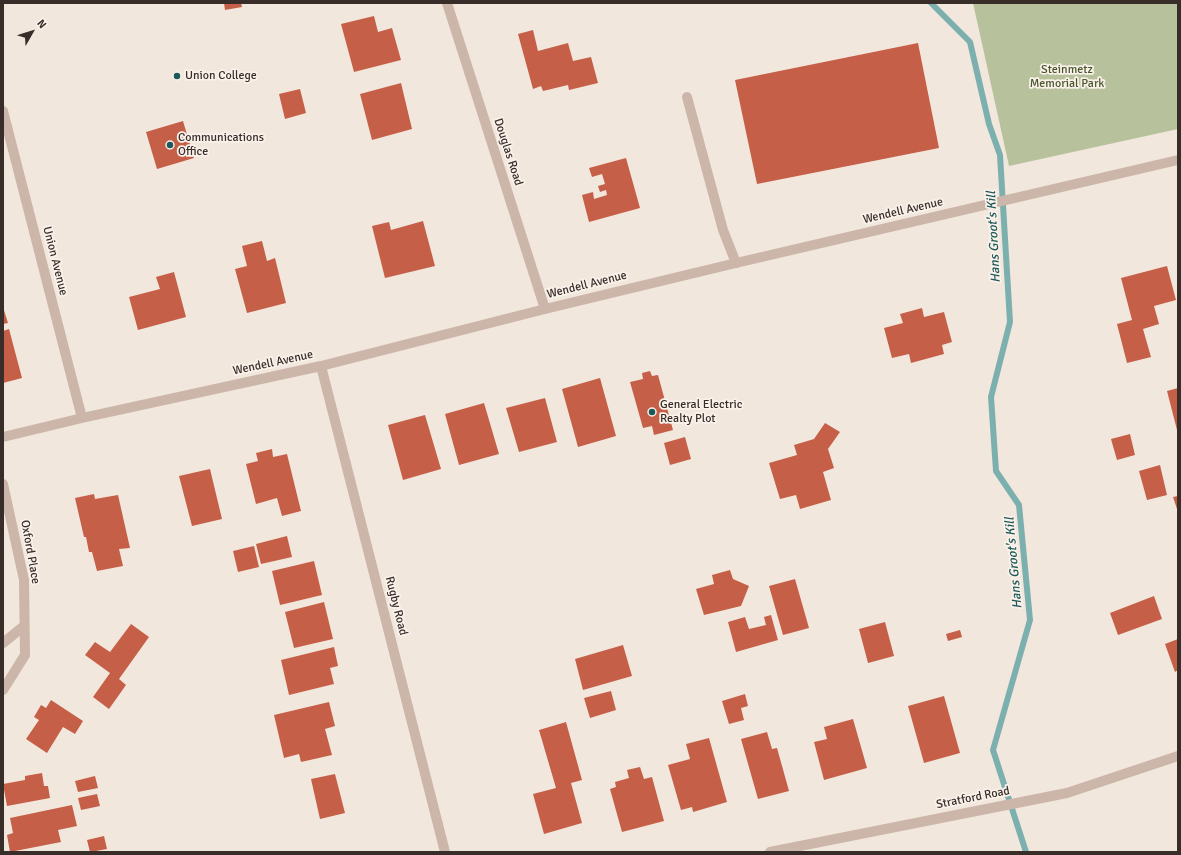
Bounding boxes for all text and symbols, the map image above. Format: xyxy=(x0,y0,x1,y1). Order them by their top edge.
north arrow xyxy=(12,12,52,52)
text: N xyxy=(34,17,49,31)
park label: Steinmetz Memorial Park xyxy=(1030,63,1104,91)
place label: Union College xyxy=(185,69,257,83)
marker: Union College xyxy=(172,71,182,81)
street label: Douglas Road xyxy=(490,116,526,188)
place label: Communications Office xyxy=(178,131,264,159)
marker: Communications Office xyxy=(165,140,175,150)
water label: Hans Groot's Kill xyxy=(984,191,1004,283)
street label: Wendell Avenue xyxy=(862,195,944,227)
street label: Union Avenue xyxy=(39,225,71,297)
street label: Wendell Avenue xyxy=(546,268,628,302)
street label: Wendell Avenue xyxy=(232,347,314,379)
place label: General Electric Realty Plot xyxy=(660,398,742,426)
marker: General Electric Realty Plot xyxy=(647,407,657,417)
water label: Hans Groot's Kill xyxy=(1002,517,1026,609)
street label: Oxford Place xyxy=(17,519,43,585)
street label: Rugby Road xyxy=(382,575,410,637)
street label: Stratford Road xyxy=(935,784,1011,812)

